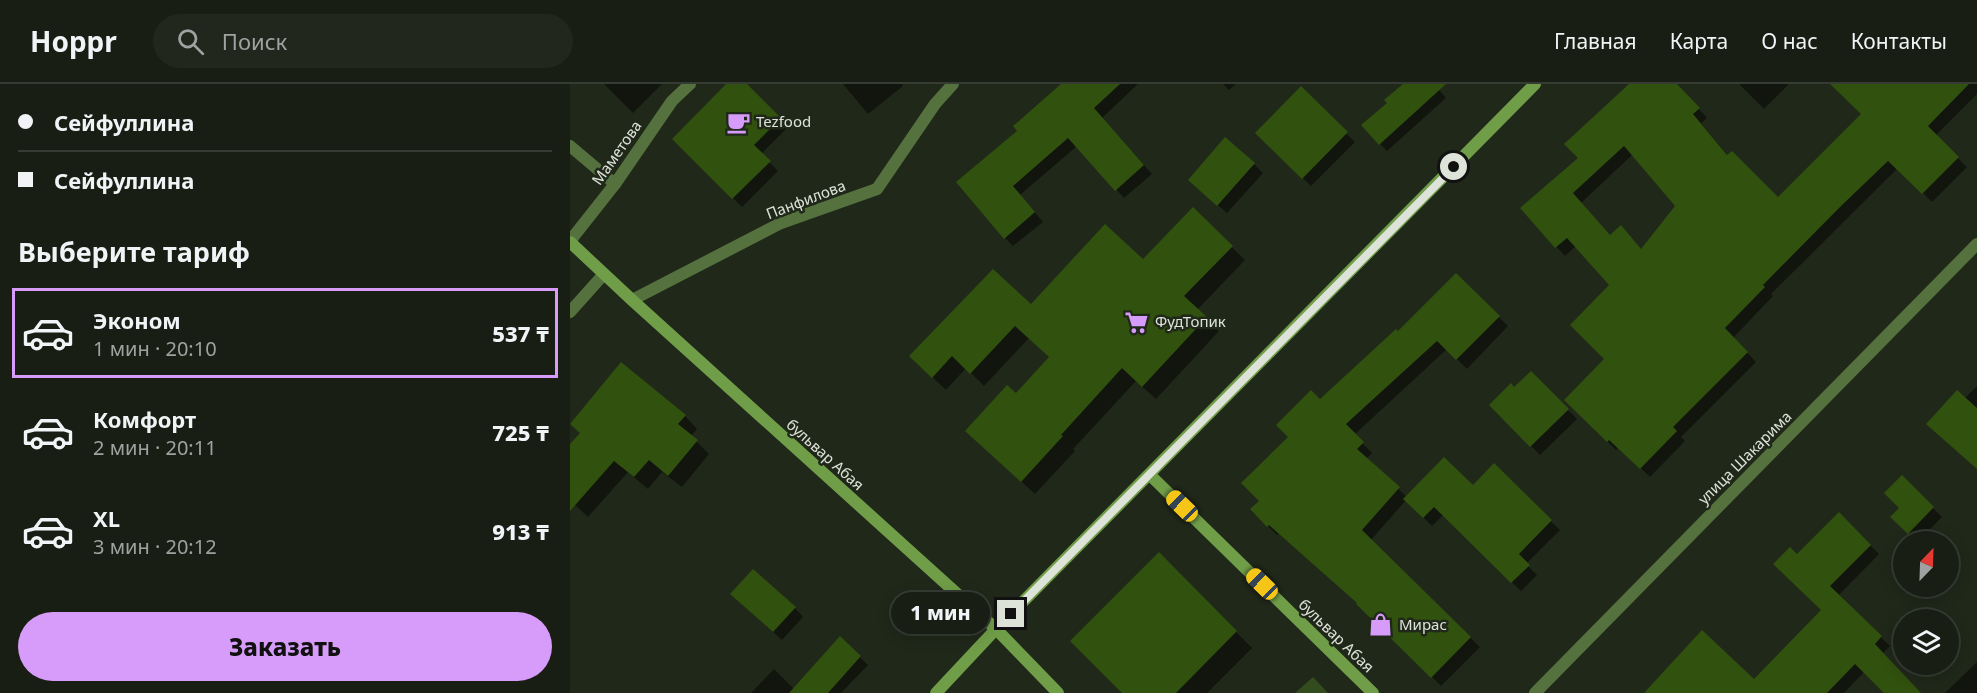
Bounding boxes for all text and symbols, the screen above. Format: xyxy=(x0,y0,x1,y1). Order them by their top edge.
search box xyxy=(153,14,573,68)
text: Hoppr xyxy=(30,22,117,60)
icon: search xyxy=(174,25,207,58)
text: Поиск xyxy=(222,26,287,56)
text: Главная xyxy=(1554,27,1637,55)
text: Карта xyxy=(1670,27,1728,55)
text: О нас xyxy=(1761,27,1818,55)
text: Контакты xyxy=(1851,27,1947,55)
text: Сейфуллина xyxy=(54,107,194,137)
cafe icon: Tezfood xyxy=(725,109,751,135)
place label: Tezfood xyxy=(756,111,811,131)
street label: Маметова xyxy=(587,116,646,189)
route start xyxy=(1440,153,1467,180)
text: Сейфуллина xyxy=(54,165,194,195)
street label: Панфилова xyxy=(763,175,848,223)
text: Выберите тариф xyxy=(18,233,250,270)
text: Эконом xyxy=(93,305,181,335)
icon: car xyxy=(21,306,75,360)
supermarket icon: ФудТопик xyxy=(1124,309,1150,335)
place label: ФудТопик xyxy=(1155,311,1226,331)
text: 537 ₸ xyxy=(492,318,549,348)
text: 1 мин · 20:10 xyxy=(93,335,217,362)
text: Комфорт xyxy=(93,404,196,434)
icon: car xyxy=(21,405,75,459)
street label: улица Шакарима xyxy=(1693,406,1795,508)
street label: бульвар Абая xyxy=(783,414,869,494)
text: 725 ₸ xyxy=(492,417,549,447)
text: 2 мин · 20:11 xyxy=(93,434,217,461)
car xyxy=(1163,487,1201,525)
text: XL xyxy=(93,503,120,533)
icon: car xyxy=(21,504,75,558)
text: 913 ₸ xyxy=(492,516,549,546)
north arrow xyxy=(1893,531,1959,597)
map controls xyxy=(1893,531,1959,675)
text: 3 мин · 20:12 xyxy=(93,533,217,560)
car xyxy=(1243,565,1281,603)
callout: 1 мин xyxy=(891,593,990,635)
street label: бульвар Абая xyxy=(1295,594,1379,676)
text: 1 мин xyxy=(910,599,971,626)
route end xyxy=(997,600,1024,627)
button: layers xyxy=(1893,609,1959,675)
button: Заказать xyxy=(18,612,552,681)
shop icon: Мирас xyxy=(1368,612,1394,638)
place label: Мирас xyxy=(1399,614,1447,634)

